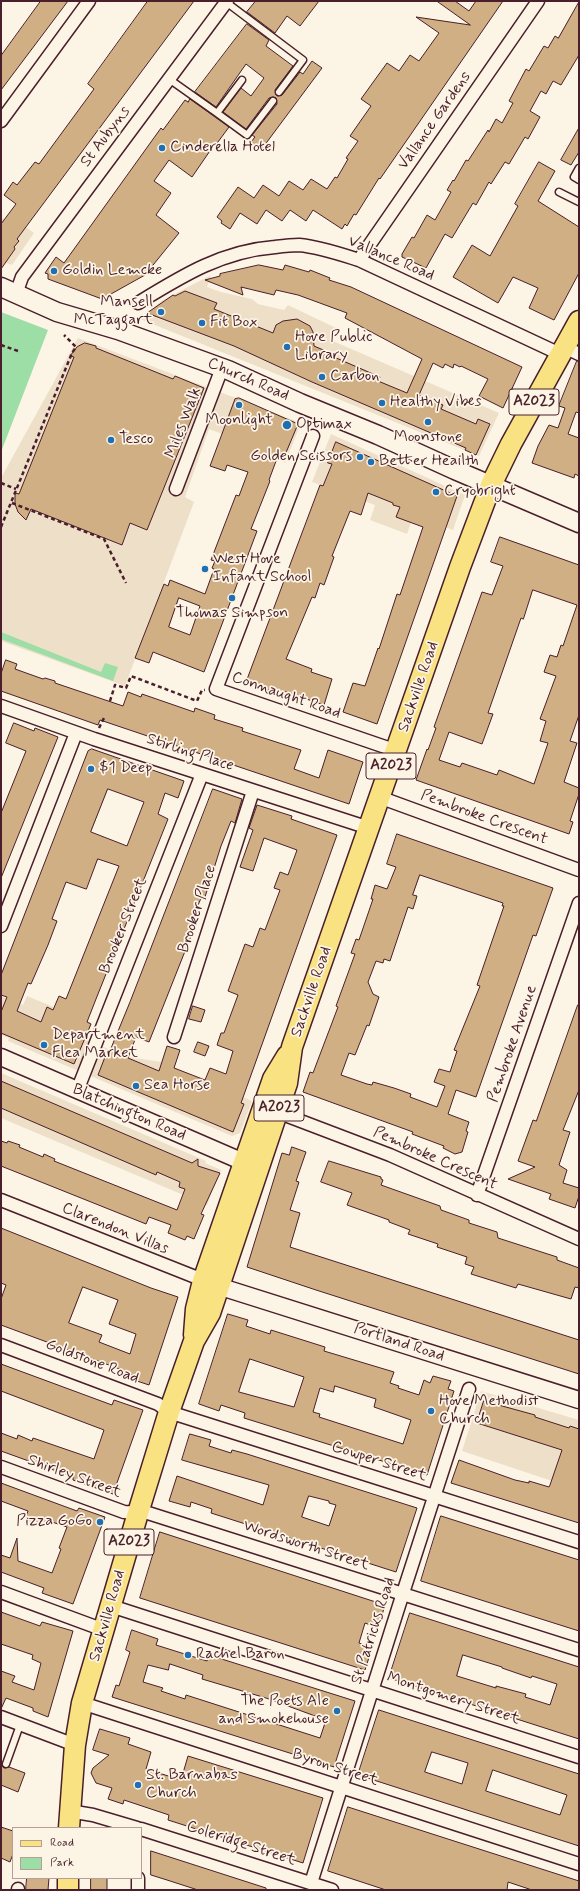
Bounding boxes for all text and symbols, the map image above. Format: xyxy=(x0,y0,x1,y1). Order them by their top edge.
street label: Vallance Gardens xyxy=(394,68,476,174)
street label: St Aubyns xyxy=(77,103,135,171)
place label: Cinderella Hotel xyxy=(170,138,275,158)
marker: Cinderella Hotel xyxy=(157,143,167,153)
street label: Vallance Road xyxy=(345,232,437,286)
place label: Goldin Lemcke xyxy=(62,261,162,281)
marker: Goldin Lemcke xyxy=(49,266,59,276)
place label: Mansell McTaggart xyxy=(74,293,153,331)
marker: Mansell McTaggart xyxy=(156,307,166,317)
place label: Fit Box xyxy=(210,313,257,333)
marker: Fit Box xyxy=(197,318,207,328)
place label: Hove Public Library xyxy=(295,328,373,366)
marker: Hove Public Library xyxy=(282,342,292,352)
street label: Church Road xyxy=(204,354,292,406)
place label: Carbon xyxy=(330,367,379,387)
marker: Carbon xyxy=(317,372,327,382)
street label: Miles Walk xyxy=(162,385,206,461)
road number: A2023 xyxy=(509,389,559,415)
place label: Healthy Vibes xyxy=(390,393,482,413)
marker: Healthy Vibes xyxy=(377,398,387,408)
marker: Moonlight xyxy=(234,400,244,410)
place label: Moonlight xyxy=(205,411,273,431)
place label: Optimax xyxy=(296,415,352,435)
marker: Moonstone xyxy=(423,417,433,427)
marker: Optimax xyxy=(281,419,293,431)
place label: Moonstone xyxy=(394,428,462,448)
place label: Tesco xyxy=(119,430,153,450)
marker: Tesco xyxy=(106,435,116,445)
place label: Golden Scissors xyxy=(250,447,352,467)
marker: Golden Scissors xyxy=(355,452,365,462)
place label: Better Heailth xyxy=(379,452,479,472)
marker: Better Heailth xyxy=(366,457,376,467)
place label: Cryobright xyxy=(444,482,516,502)
marker: Cryobright xyxy=(431,487,441,497)
place label: West Hove Infant School xyxy=(213,550,312,588)
marker: West Hove Infant School xyxy=(200,564,210,574)
marker: Thomas Simpson xyxy=(227,593,237,603)
place label: Thomas Simpson xyxy=(176,604,288,624)
street label: Sackville Road xyxy=(395,639,443,735)
street label: Connaught Road xyxy=(229,668,343,724)
street label: Stirling Place xyxy=(144,730,236,776)
road number: A2023 xyxy=(366,753,416,779)
place label: $1 Deep xyxy=(99,759,152,779)
marker: $1 Deep xyxy=(86,764,96,774)
street label: Pembroke Crescent xyxy=(418,786,550,850)
street label: Brooker Place xyxy=(175,863,221,955)
street label: Brooker Street xyxy=(96,875,152,977)
street label: Sackville Road xyxy=(288,944,336,1040)
street label: Pembroke Avenue xyxy=(484,983,542,1105)
place label: Department Flea Market xyxy=(52,1026,145,1064)
marker: Department Flea Market xyxy=(39,1040,49,1050)
place label: Sea Horse xyxy=(144,1076,210,1096)
street label: Blatchington Road xyxy=(69,1080,189,1146)
marker: Sea Horse xyxy=(131,1081,141,1091)
road number: A2023 xyxy=(254,1095,304,1121)
street label: Pembroke Crescent xyxy=(370,1123,500,1195)
street label: Clarendon Villas xyxy=(59,1199,171,1259)
street label: Portland Road xyxy=(351,1319,447,1367)
street label: Goldstone Road xyxy=(43,1335,141,1389)
place label: Hove Methodist Church xyxy=(439,1392,538,1430)
marker: Hove Methodist Church xyxy=(426,1406,436,1416)
street label: Cowper Street xyxy=(329,1438,429,1486)
street label: Shirley Street xyxy=(25,1451,123,1503)
place label: Pizza GoGo xyxy=(16,1512,92,1532)
marker: Pizza GoGo xyxy=(95,1517,105,1527)
street label: Wordsworth Street xyxy=(241,1517,371,1575)
road number: A2023 xyxy=(104,1529,154,1555)
street label: Sackville Road xyxy=(86,1568,130,1664)
street label: St Patricks Road xyxy=(348,1575,400,1687)
place label: Rachel Baron xyxy=(196,1645,285,1665)
marker: Rachel Baron xyxy=(183,1650,193,1660)
street label: Montgomery Street xyxy=(384,1668,522,1730)
place label: The Poets Ale and Smokehouse xyxy=(218,1692,329,1730)
marker: The Poets Ale and Smokehouse xyxy=(332,1706,342,1716)
street label: Byron Street xyxy=(290,1745,380,1791)
place label: St. Barnabas Church xyxy=(146,1766,238,1804)
marker: St. Barnabas Church xyxy=(133,1780,143,1790)
street label: Coleridge Street xyxy=(184,1817,298,1871)
legend xyxy=(12,1827,142,1879)
text: Road xyxy=(50,1835,74,1851)
text: Park xyxy=(50,1855,74,1871)

